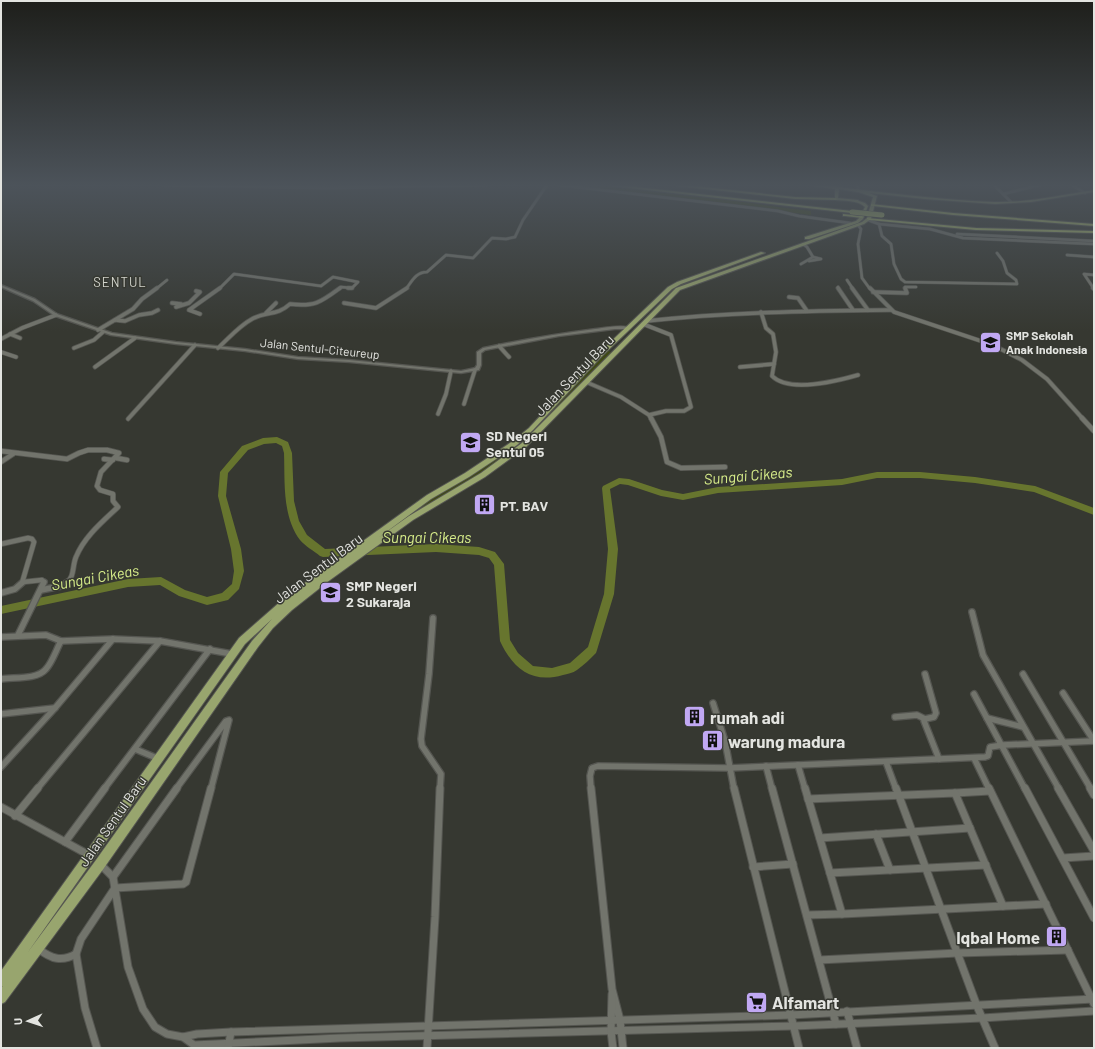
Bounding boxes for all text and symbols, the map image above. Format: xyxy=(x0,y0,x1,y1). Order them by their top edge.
district label: SENTUL xyxy=(93,274,147,290)
place label: SMP Sekolah Anak Indonesia xyxy=(1006,328,1087,356)
school or university icon: SMP Sekolah Anak Indonesia xyxy=(977,329,1003,355)
street label: Jalan Sentul Baru xyxy=(531,331,617,419)
street label: Jalan Sentul-Citeureup xyxy=(260,335,380,361)
place label: SD Negeri Sentul 05 xyxy=(486,427,547,460)
school or university icon: SD Negeri Sentul 05 xyxy=(457,430,483,456)
water label: Sungai Cikeas xyxy=(703,462,793,488)
building icon: PT. BAV xyxy=(471,492,497,518)
place label: PT. BAV xyxy=(500,497,548,514)
water label: Sungai Cikeas xyxy=(383,528,471,546)
street label: Jalan Sentul Baru xyxy=(270,529,366,607)
water label: Sungai Cikeas xyxy=(50,560,140,594)
place label: SMP Negeri 2 Sukaraja xyxy=(346,577,417,610)
school or university icon: SMP Negeri 2 Sukaraja xyxy=(317,580,343,606)
building icon: rumah adi xyxy=(681,704,707,730)
place label: rumah adi xyxy=(710,707,785,727)
building icon: warung madura xyxy=(700,728,726,754)
place label: warung madura xyxy=(728,731,845,751)
street label: Jalan Sentul Baru xyxy=(75,773,149,869)
building icon: Iqbal Home xyxy=(1043,924,1069,950)
place label: Iqbal Home xyxy=(956,927,1040,947)
supermarket icon: Alfamart xyxy=(744,989,770,1015)
place label: Alfamart xyxy=(772,992,839,1012)
north arrow xyxy=(8,1001,48,1041)
text: U xyxy=(11,1018,24,1025)

